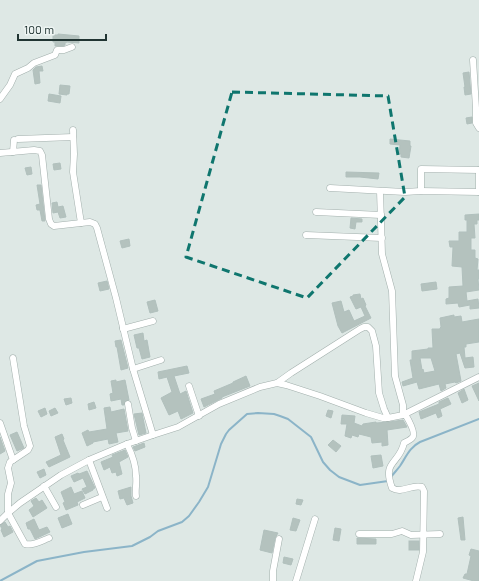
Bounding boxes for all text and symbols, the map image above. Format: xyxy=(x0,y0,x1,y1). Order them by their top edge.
scale bar xyxy=(18,16,106,42)
text: 100 m xyxy=(24,22,54,36)

